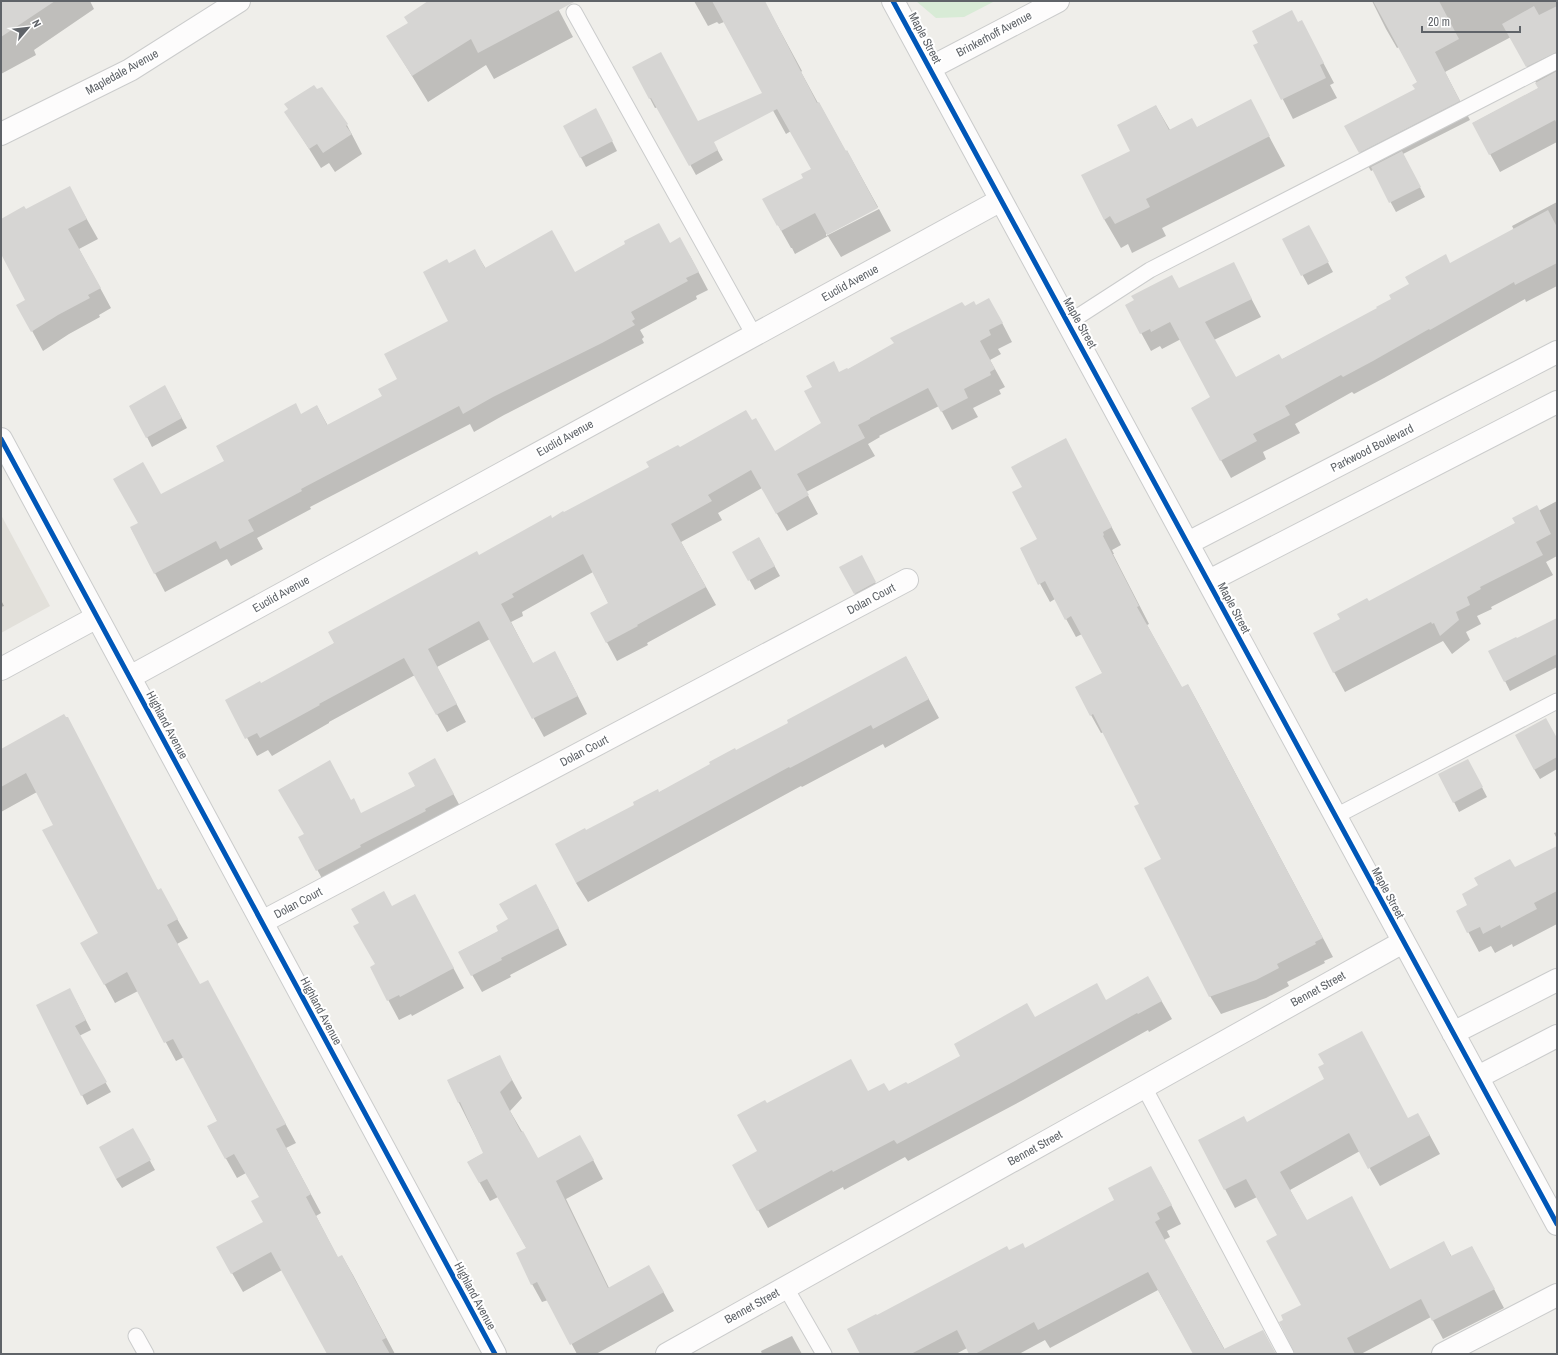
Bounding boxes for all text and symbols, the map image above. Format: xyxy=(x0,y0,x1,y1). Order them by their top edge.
street label: Brinkerhoff Avenue xyxy=(953,7,1035,61)
north arrow xyxy=(8,8,48,48)
scale bar xyxy=(1422,8,1520,34)
street label: Maple Street xyxy=(905,10,945,67)
text: 20 m xyxy=(1428,14,1450,30)
text: N xyxy=(29,17,45,29)
street label: Mapledale Avenue xyxy=(83,45,161,99)
street label: Euclid Avenue xyxy=(819,261,881,305)
street label: Maple Street xyxy=(1059,295,1101,352)
street label: Euclid Avenue xyxy=(534,416,596,460)
street label: Parkwood Boulevard xyxy=(1328,420,1416,476)
street label: Euclid Avenue xyxy=(250,572,312,616)
street label: Dolan Court xyxy=(844,579,898,618)
street label: Maple Street xyxy=(1214,580,1254,637)
street label: Highland Avenue xyxy=(142,688,192,762)
street label: Dolan Court xyxy=(557,731,611,770)
street label: Maple Street xyxy=(1368,865,1408,922)
street label: Dolan Court xyxy=(271,883,325,922)
street label: Bennet Street xyxy=(1288,967,1348,1011)
street label: Highland Avenue xyxy=(296,974,346,1048)
street label: Bennet Street xyxy=(1005,1126,1065,1170)
street label: Highland Avenue xyxy=(450,1259,500,1333)
street label: Bennet Street xyxy=(722,1284,782,1328)

